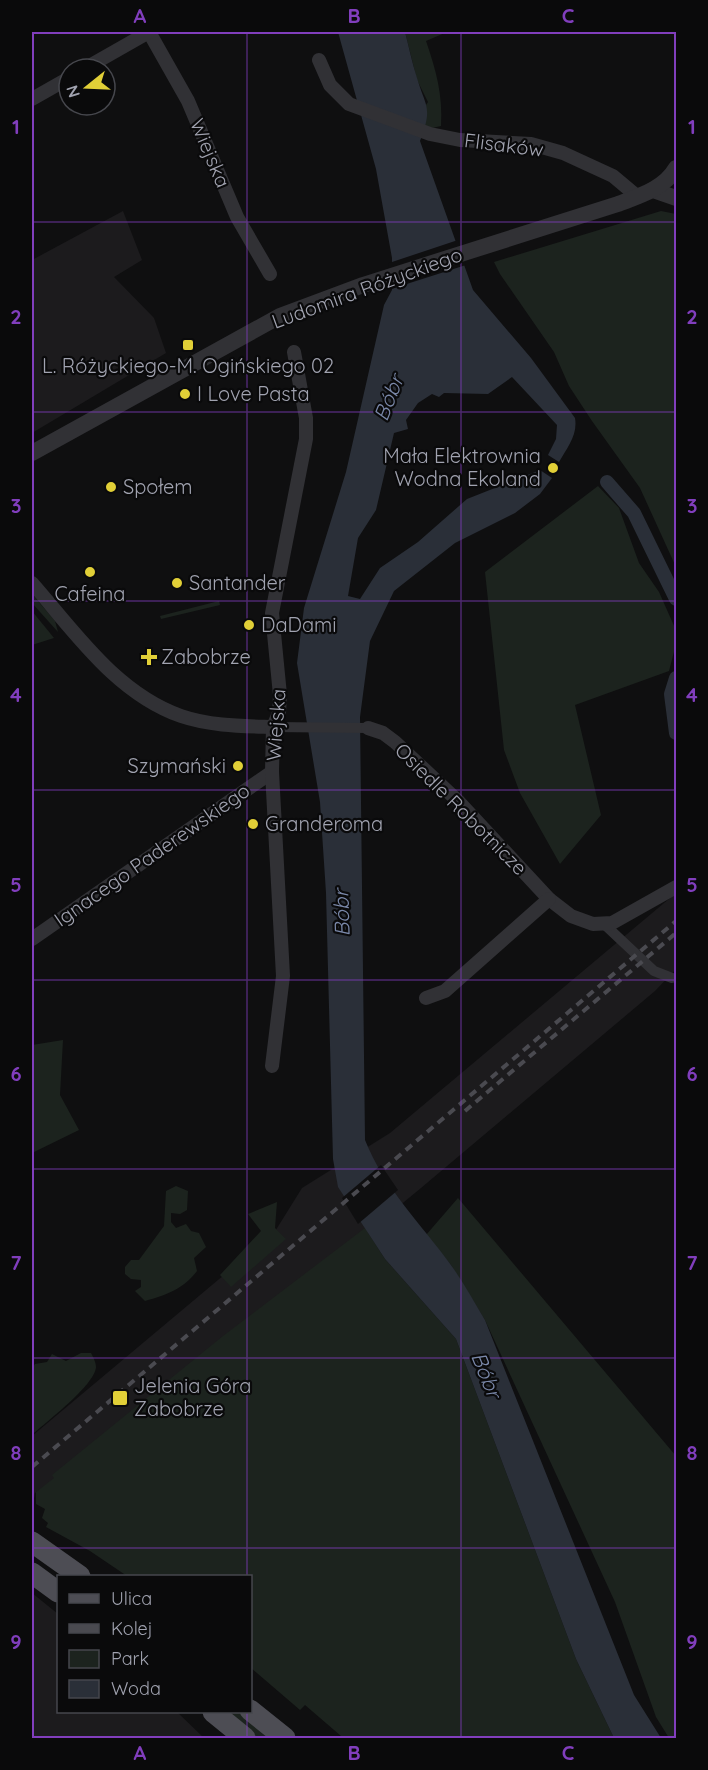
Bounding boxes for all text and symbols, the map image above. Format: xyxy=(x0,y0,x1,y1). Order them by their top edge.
text: A xyxy=(134,3,147,28)
text: B xyxy=(347,3,361,28)
text: C xyxy=(562,3,575,28)
north arrow xyxy=(57,57,117,117)
text: N xyxy=(61,83,84,100)
text: 1 xyxy=(12,114,20,139)
text: 1 xyxy=(688,114,696,139)
street label: Wiejska xyxy=(185,115,236,191)
street label: Flisaków xyxy=(463,127,545,162)
street label: Ludomira Różyckiego xyxy=(268,241,465,334)
text: 2 xyxy=(10,304,22,329)
text: 2 xyxy=(686,304,698,329)
marker: L. Różyckiego-M. Ogińskiego 02 xyxy=(181,338,195,352)
place label: L. Różyckiego-M. Ogińskiego 02 xyxy=(42,353,334,378)
water label: Bóbr xyxy=(367,368,410,424)
place label: I Love Pasta xyxy=(197,381,310,406)
marker: I Love Pasta xyxy=(178,387,192,401)
place label: Mała Elektrownia Wodna Ekoland xyxy=(383,443,541,491)
marker: Mała Elektrownia Wodna Ekoland xyxy=(546,461,560,475)
place label: Społem xyxy=(123,474,193,499)
marker: Społem xyxy=(104,480,118,494)
text: 3 xyxy=(11,493,21,518)
text: 3 xyxy=(687,493,697,518)
marker: Cafeina xyxy=(83,565,97,579)
place label: Santander xyxy=(189,570,286,595)
marker: Santander xyxy=(170,576,184,590)
place label: Cafeina xyxy=(55,581,125,606)
place label: DaDami xyxy=(261,612,337,637)
marker: DaDami xyxy=(242,618,256,632)
place label: Zabobrze xyxy=(161,644,251,669)
marker: Zabobrze xyxy=(142,650,156,664)
text: 4 xyxy=(10,682,22,707)
text: 4 xyxy=(686,682,698,707)
street label: Wiejska xyxy=(261,688,290,762)
street label: Osiedle Robotnicze xyxy=(390,737,533,880)
place label: Szymański xyxy=(128,753,226,778)
marker: Szymański xyxy=(231,759,245,773)
street label: Ignacego Paderewskiego xyxy=(49,778,254,932)
place label: Granderoma xyxy=(265,811,383,836)
marker: Granderoma xyxy=(246,817,260,831)
text: 5 xyxy=(10,872,22,897)
text: 5 xyxy=(686,872,698,897)
water label: Bóbr xyxy=(327,886,355,937)
text: 6 xyxy=(10,1061,22,1086)
text: 6 xyxy=(686,1061,698,1086)
text: 7 xyxy=(11,1250,22,1275)
text: 7 xyxy=(687,1250,698,1275)
water label: Bóbr xyxy=(466,1348,509,1404)
place label: Jelenia Góra Zabobrze xyxy=(134,1373,251,1421)
marker: Jelenia Góra Zabobrze xyxy=(111,1389,129,1407)
text: 8 xyxy=(11,1440,22,1465)
text: 8 xyxy=(687,1440,698,1465)
legend xyxy=(57,1575,252,1713)
text: Ulica xyxy=(111,1587,152,1610)
text: Kolej xyxy=(111,1617,153,1640)
text: 9 xyxy=(10,1629,22,1654)
text: 9 xyxy=(686,1629,698,1654)
text: Park xyxy=(111,1647,149,1670)
text: Woda xyxy=(111,1677,161,1700)
text: A xyxy=(134,1740,147,1765)
text: B xyxy=(347,1740,361,1765)
text: C xyxy=(562,1740,575,1765)

